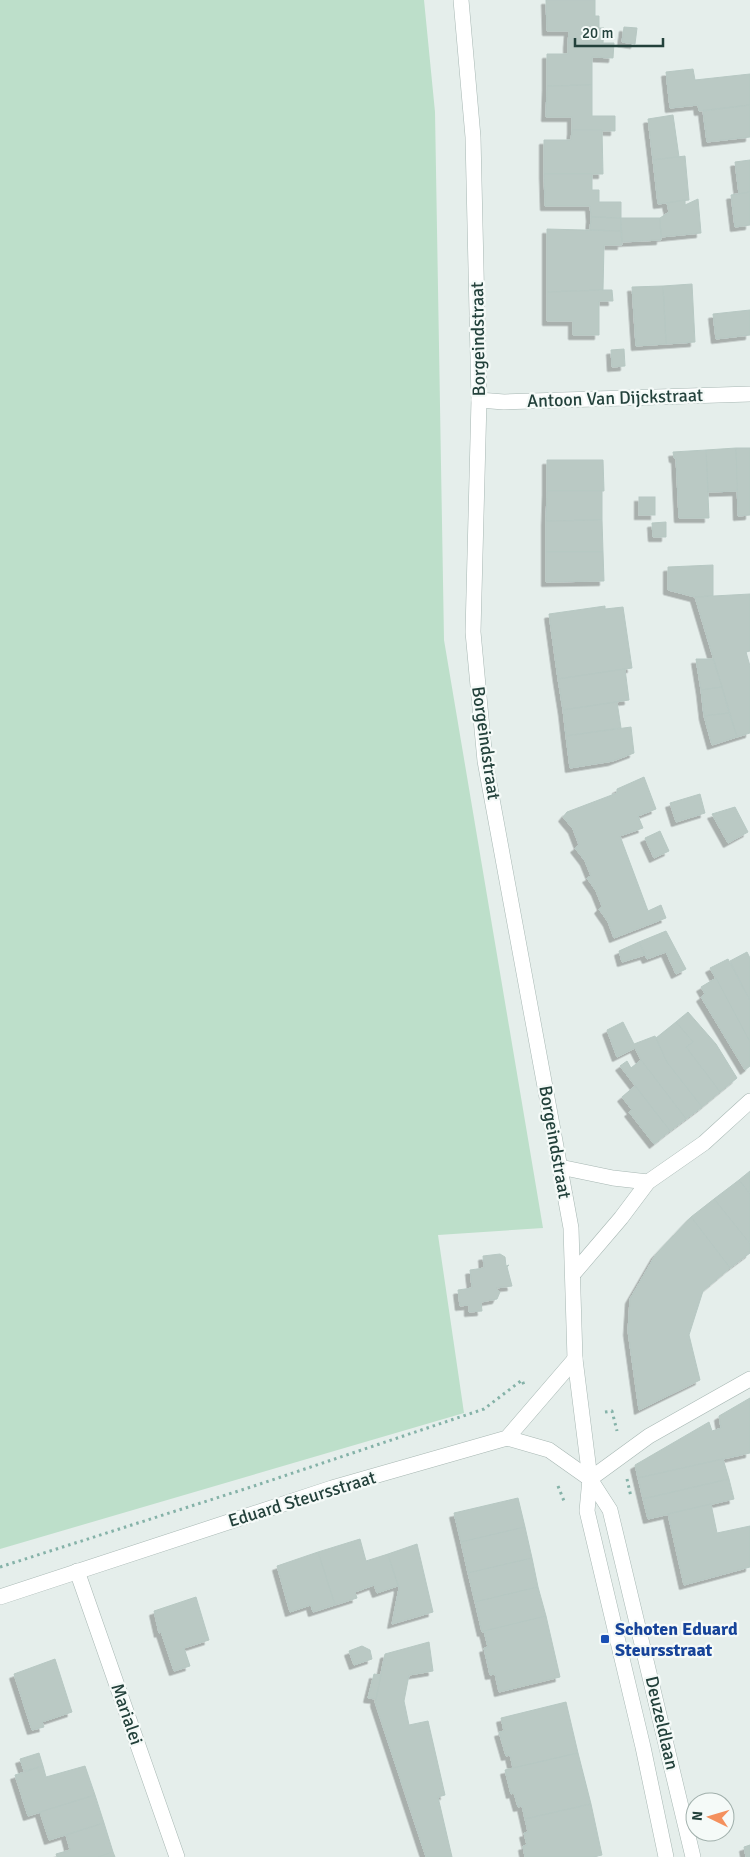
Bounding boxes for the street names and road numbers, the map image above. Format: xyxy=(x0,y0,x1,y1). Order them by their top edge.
street label: Borgeindstraat xyxy=(466,282,490,396)
street label: Antoon Van Dijckstraat xyxy=(527,384,703,412)
street label: Borgeindstraat xyxy=(467,685,505,801)
street label: Borgeindstraat xyxy=(534,1084,576,1200)
street label: Eduard Steursstraat xyxy=(226,1466,378,1532)
street label: Deuzeldlaan xyxy=(641,1674,683,1772)
street label: Marialei xyxy=(106,1680,148,1748)

